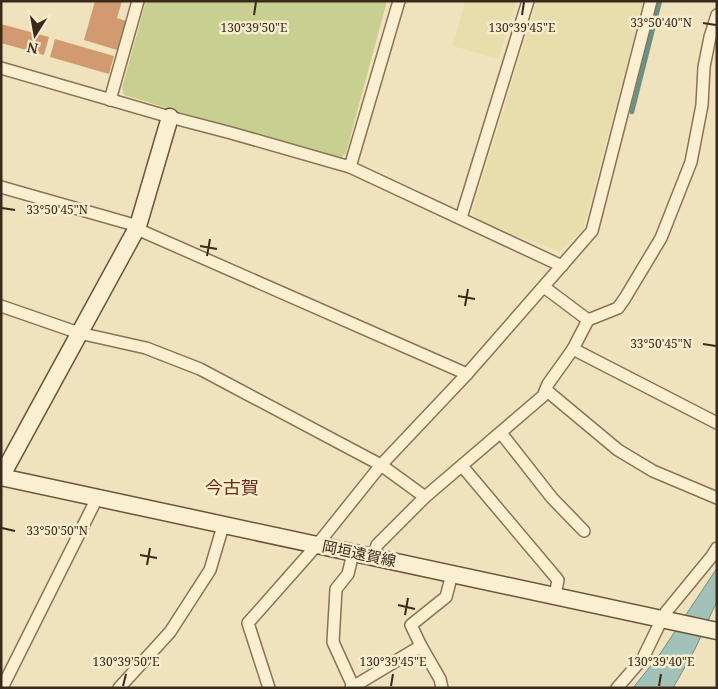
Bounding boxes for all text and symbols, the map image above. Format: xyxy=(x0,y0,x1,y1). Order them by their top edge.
north arrow xyxy=(10,10,60,60)
text: 33°50'40"N xyxy=(630,14,692,31)
text: 130°39'50"E xyxy=(221,19,287,36)
text: 130°39'45"E xyxy=(489,19,555,36)
text: N xyxy=(25,38,40,59)
text: 33°50'45"N xyxy=(26,201,88,218)
text: 33°50'45"N xyxy=(630,335,692,352)
district label: 今古賀 xyxy=(205,475,259,499)
text: 33°50'50"N xyxy=(26,522,88,539)
street label: 岡垣遠賀線 xyxy=(320,535,398,571)
text: 130°39'50"E xyxy=(93,653,159,670)
text: 130°39'45"E xyxy=(360,653,426,670)
text: 130°39'40"E xyxy=(628,653,694,670)

